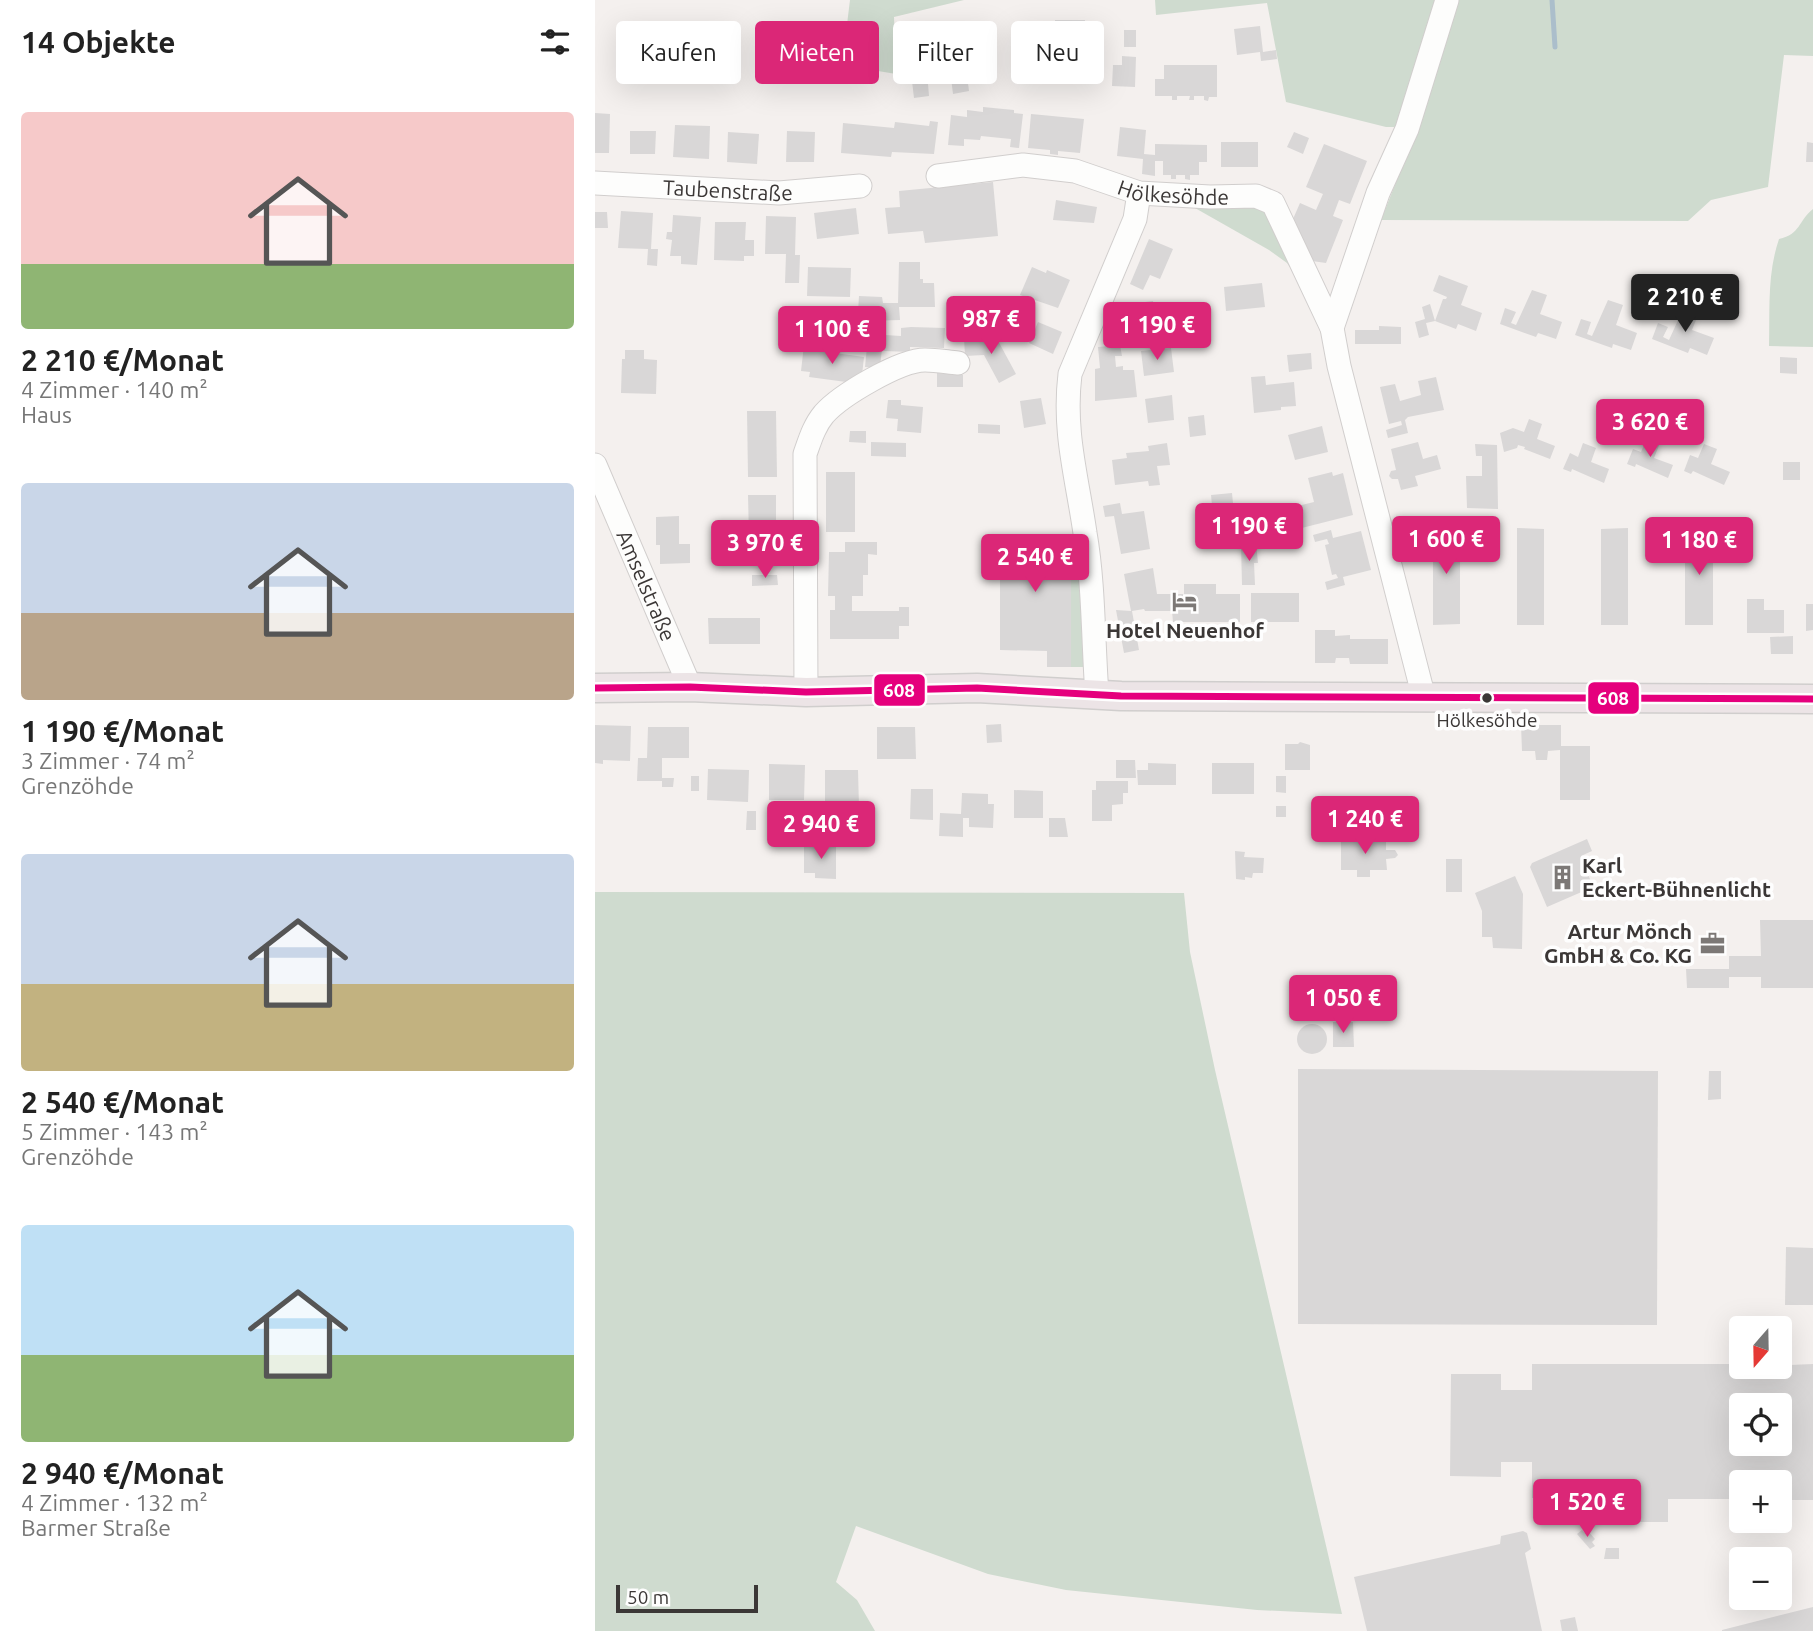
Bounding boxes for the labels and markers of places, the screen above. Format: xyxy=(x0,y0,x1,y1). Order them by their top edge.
pin: 2 210 € xyxy=(1620,274,1750,334)
pin: 987 € xyxy=(942,296,1040,356)
pin: 1 190 € xyxy=(1092,302,1222,362)
pin: 1 100 € xyxy=(767,306,897,366)
pin: 3 620 € xyxy=(1585,400,1715,459)
pin: 1 190 € xyxy=(1184,504,1314,563)
pin: 1 600 € xyxy=(1381,516,1511,576)
pin: 1 180 € xyxy=(1634,518,1764,577)
pin: 3 970 € xyxy=(700,520,830,580)
pin: 2 540 € xyxy=(970,534,1100,594)
hotel icon: Hotel Neuenhof xyxy=(1171,587,1199,615)
place label: Hotel Neuenhof xyxy=(1106,618,1264,642)
marker: Hölkesöhde xyxy=(1480,691,1494,705)
place label: Hölkesöhde xyxy=(1437,709,1537,731)
pin: 1 240 € xyxy=(1300,796,1430,856)
pin: 2 940 € xyxy=(756,802,886,861)
place label: Karl Eckert-Bühnenlicht xyxy=(1582,853,1771,901)
building icon: Karl Eckert-Bühnenlicht xyxy=(1548,863,1576,891)
place label: Artur Mönch GmbH & Co. KG xyxy=(1544,919,1692,967)
office icon: Artur Mönch GmbH & Co. KG xyxy=(1698,929,1726,957)
pin: 1 050 € xyxy=(1278,976,1408,1035)
pin: 1 520 € xyxy=(1522,1480,1652,1539)

